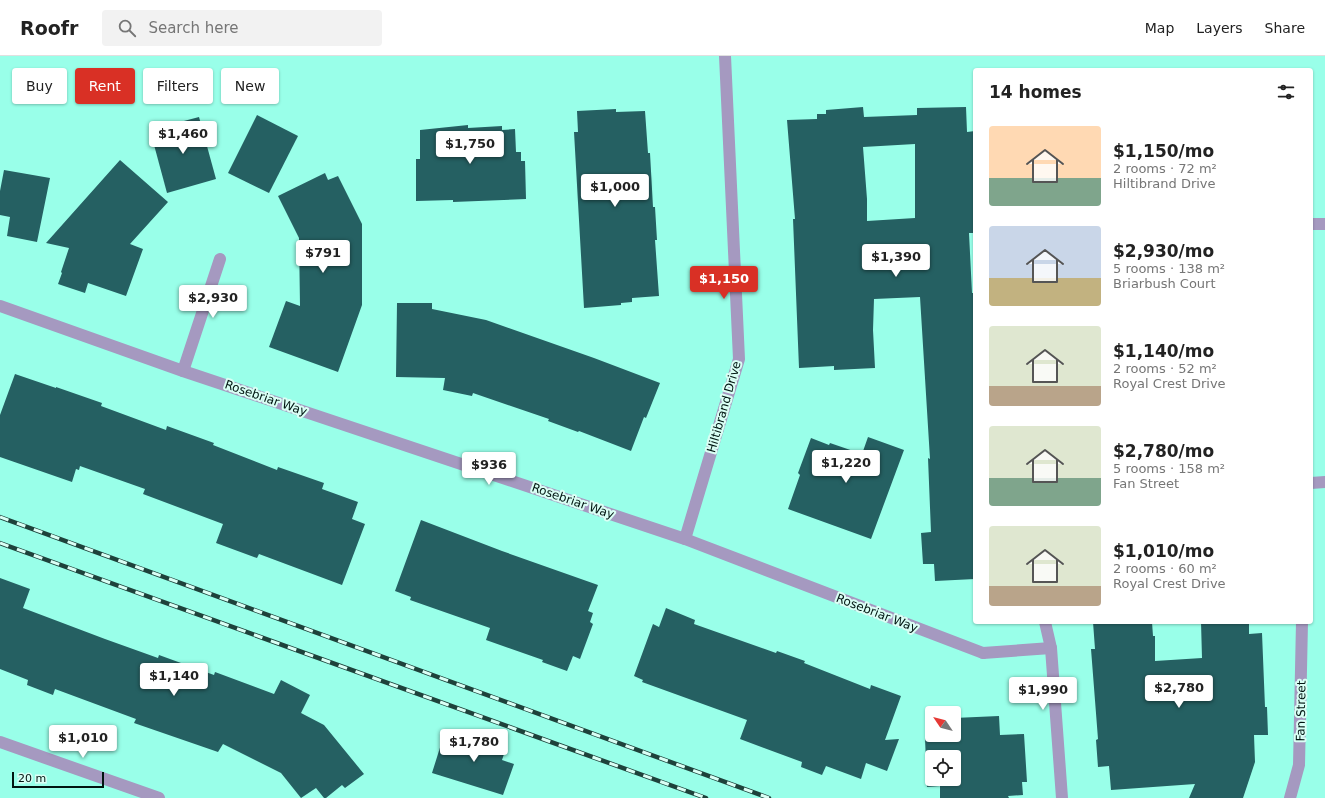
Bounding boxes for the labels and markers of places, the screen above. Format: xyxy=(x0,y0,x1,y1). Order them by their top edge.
pin: $1,460 xyxy=(150,121,216,155)
pin: $1,750 xyxy=(437,131,503,165)
pin: $1,000 xyxy=(582,174,648,208)
pin: $791 xyxy=(299,240,347,274)
pin: $1,390 xyxy=(863,244,929,278)
pin: $1,150 xyxy=(691,266,757,300)
pin: $2,930 xyxy=(180,285,246,319)
pin: $1,220 xyxy=(813,450,879,484)
pin: $936 xyxy=(465,452,513,486)
pin: $1,140 xyxy=(141,663,207,697)
pin: $2,780 xyxy=(1146,675,1212,709)
pin: $1,990 xyxy=(1010,677,1076,711)
pin: $1,010 xyxy=(50,725,116,759)
pin: $1,780 xyxy=(441,729,507,763)

